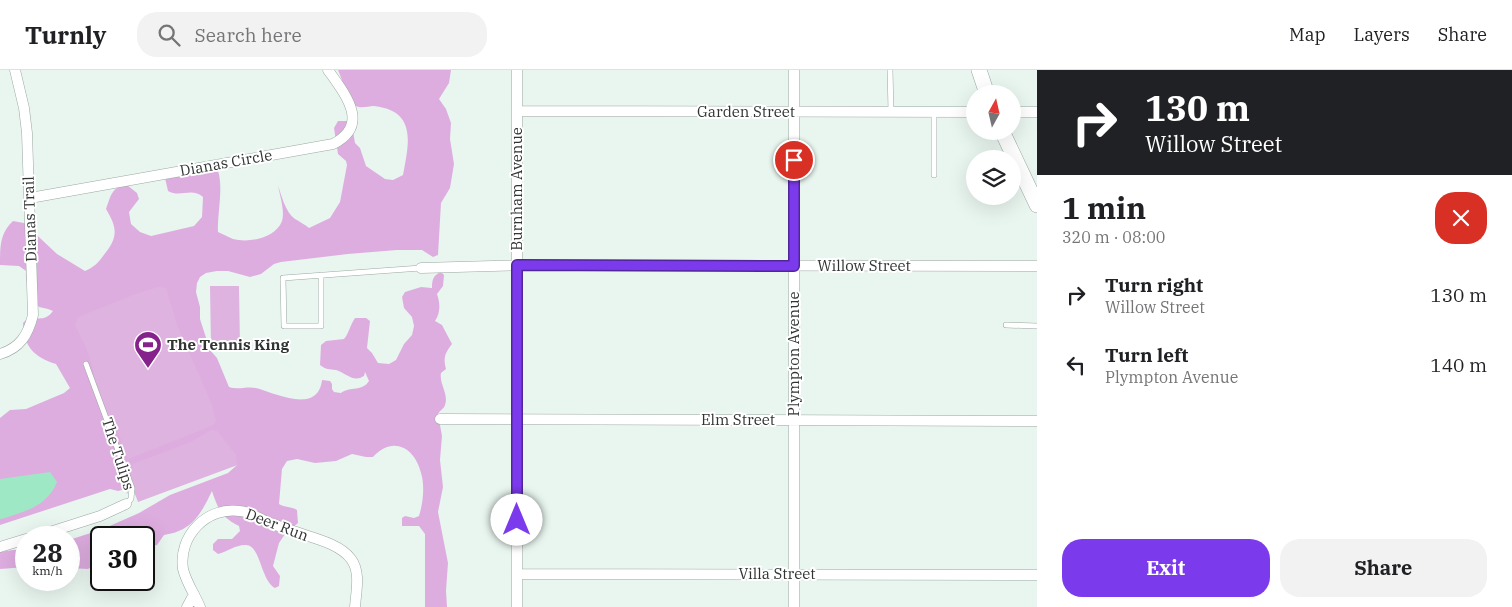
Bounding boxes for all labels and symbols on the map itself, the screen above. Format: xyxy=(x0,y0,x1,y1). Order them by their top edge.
north arrow xyxy=(966,85,1021,140)
street label: Garden Street xyxy=(697,102,795,121)
street label: Burnham Avenue xyxy=(507,127,526,251)
pin xyxy=(773,139,815,181)
street label: Dianas Circle xyxy=(178,145,274,180)
street label: Dianas Trail xyxy=(19,176,40,262)
street label: Willow Street xyxy=(817,256,911,275)
street label: Plympton Avenue xyxy=(784,292,803,416)
sports icon: The Tennis King xyxy=(133,330,163,369)
place label: The Tennis King xyxy=(167,335,289,354)
street label: Elm Street xyxy=(701,410,775,429)
street label: The Tulips xyxy=(98,415,139,493)
position arrow xyxy=(490,493,542,545)
street label: Deer Run xyxy=(243,504,312,545)
speed limit sign: 30 xyxy=(90,526,155,591)
street label: Villa Street xyxy=(738,564,816,583)

